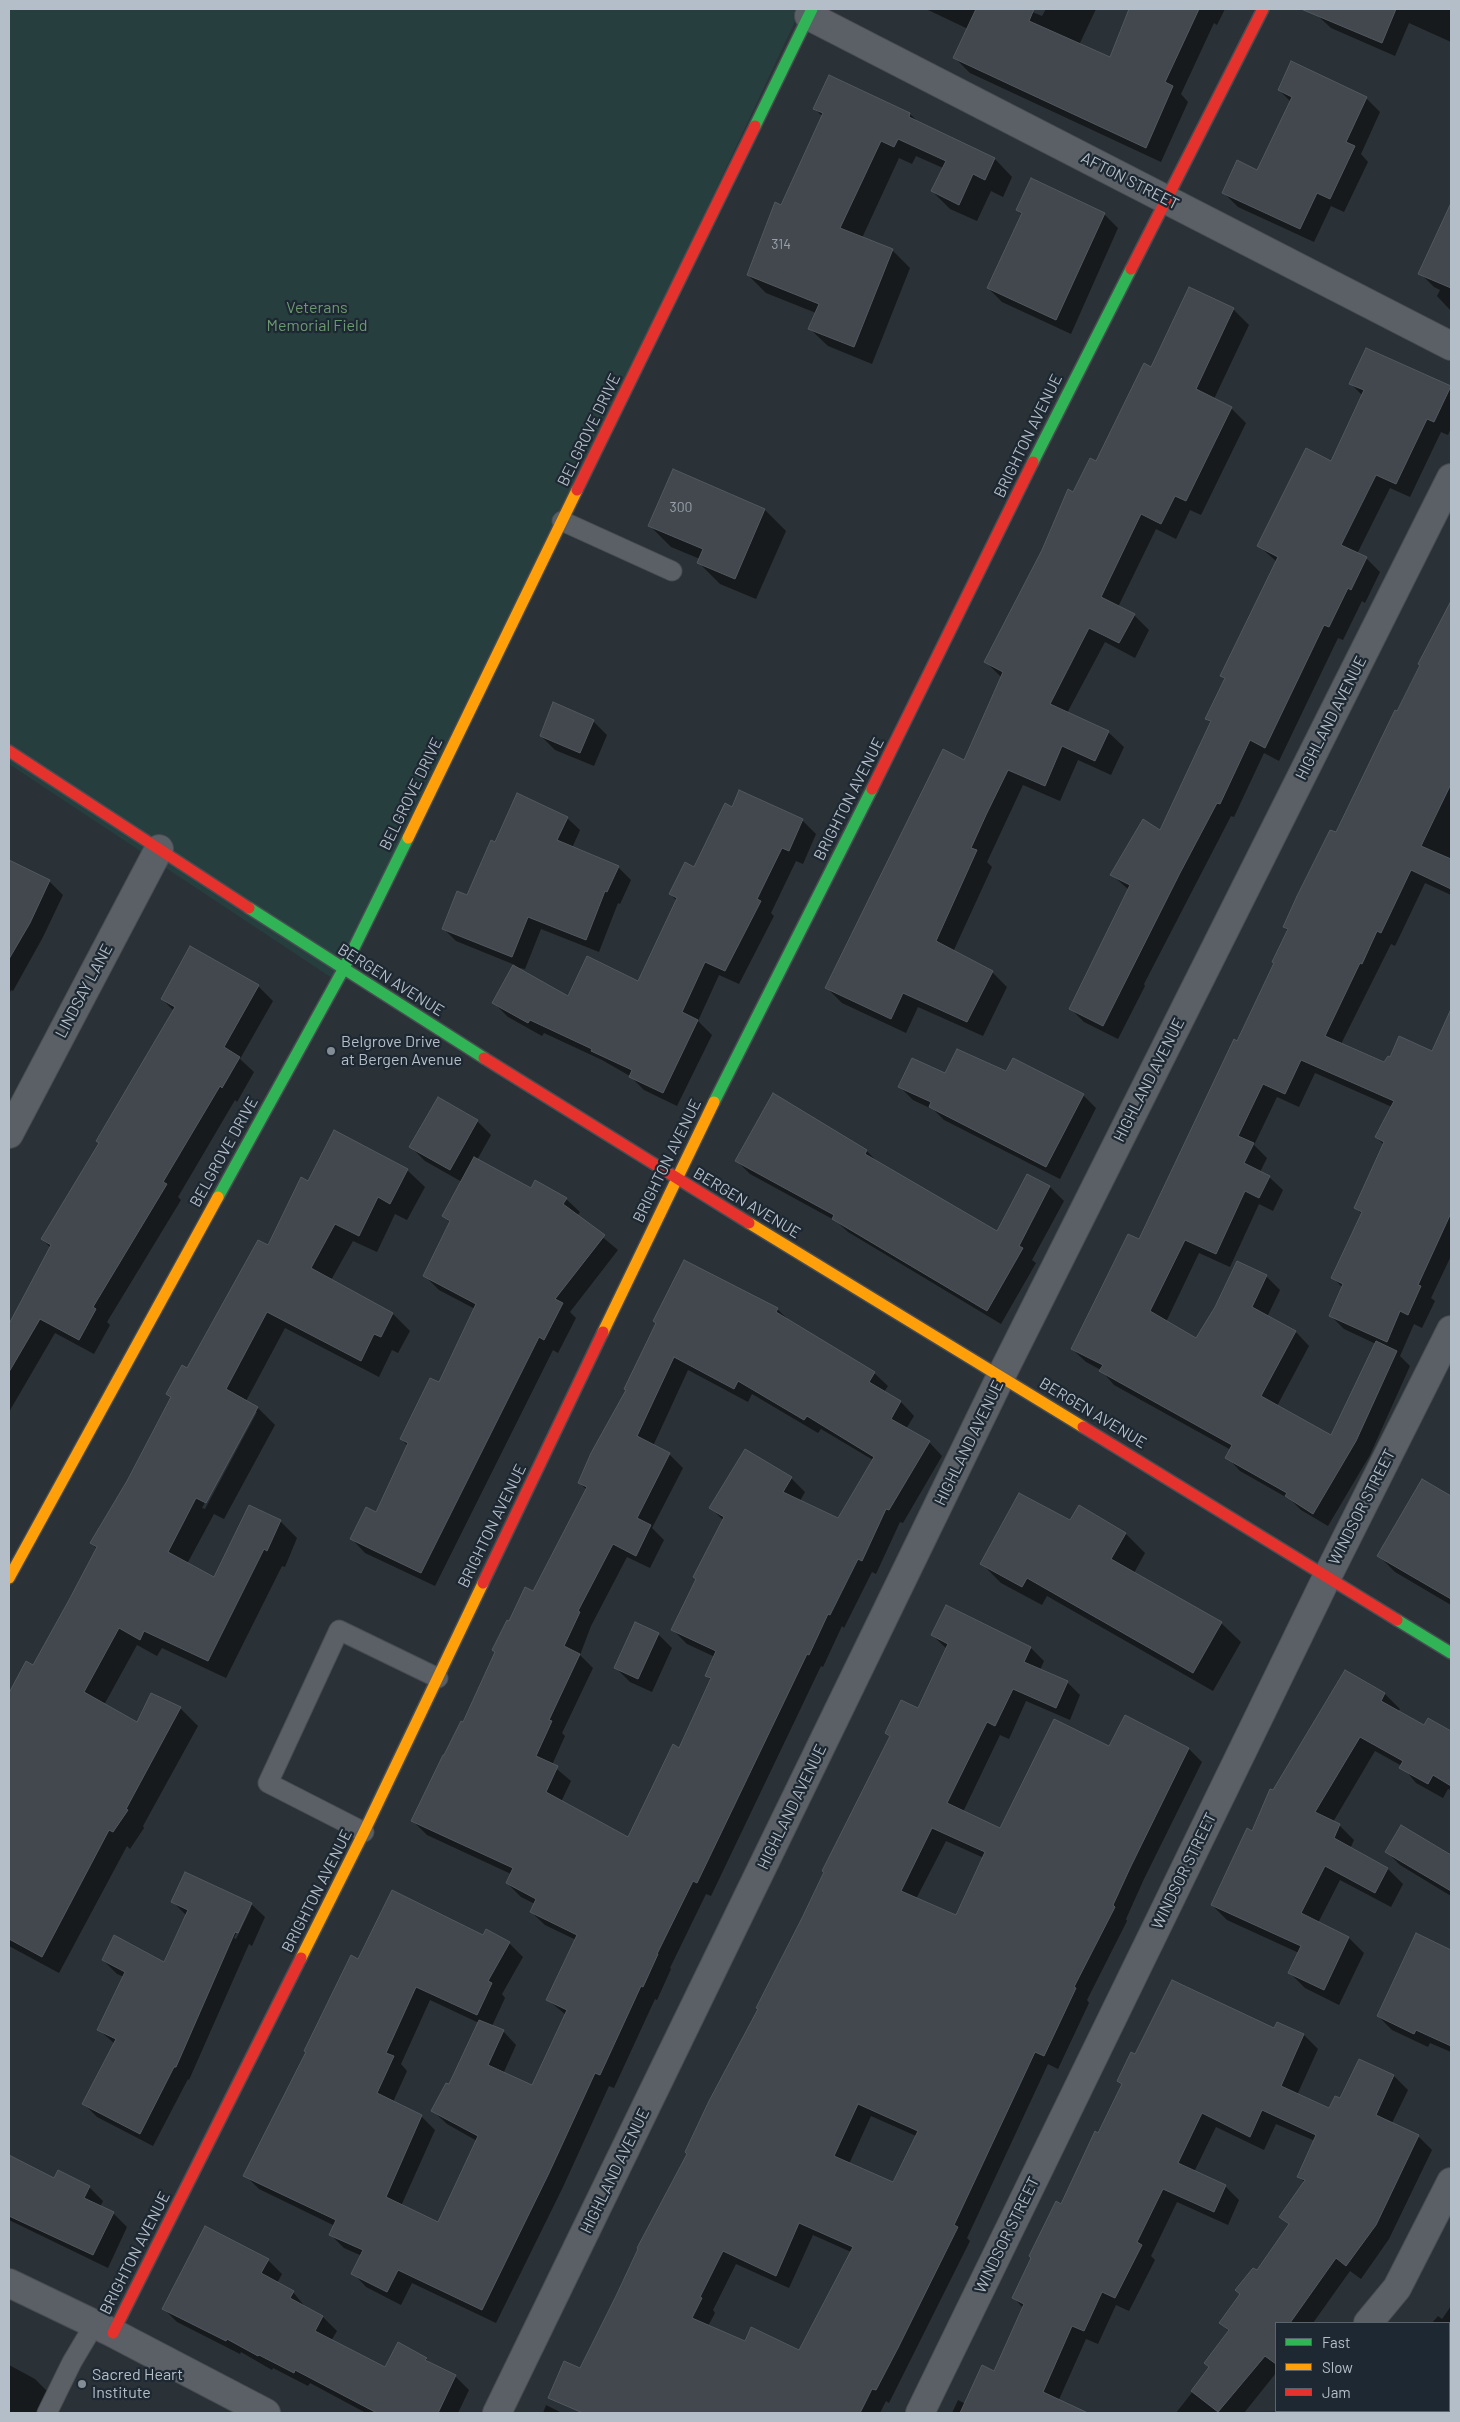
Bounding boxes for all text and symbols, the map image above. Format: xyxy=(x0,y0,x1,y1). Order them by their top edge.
street label: AFTON STREET xyxy=(1078,148,1182,214)
house number: 314 xyxy=(771,236,791,252)
park label: Veterans Memorial Field xyxy=(267,298,367,336)
street label: BELGROVE DRIVE xyxy=(553,371,625,489)
street label: BRIGHTON AVENUE xyxy=(990,371,1066,501)
house number: 300 xyxy=(669,499,693,515)
street label: HIGHLAND AVENUE xyxy=(1291,653,1371,783)
street label: BRIGHTON AVENUE xyxy=(810,734,888,864)
street label: BELGROVE DRIVE xyxy=(375,735,447,853)
street label: BERGEN AVENUE xyxy=(334,940,448,1020)
street label: LINDSAY LANE xyxy=(51,941,117,1041)
street label: HIGHLAND AVENUE xyxy=(1109,1015,1189,1145)
place label: Belgrove Drive at Bergen Avenue xyxy=(341,1032,462,1070)
marker: Belgrove Drive at Bergen Avenue xyxy=(325,1045,337,1057)
street label: BELGROVE DRIVE xyxy=(186,1094,262,1210)
street label: BRIGHTON AVENUE xyxy=(629,1096,705,1226)
street label: BERGEN AVENUE xyxy=(690,1163,804,1243)
street label: BERGEN AVENUE xyxy=(1036,1373,1150,1453)
street label: HIGHLAND AVENUE xyxy=(930,1377,1008,1509)
street label: WINDSOR STREET xyxy=(1325,1446,1399,1568)
street label: BRIGHTON AVENUE xyxy=(454,1461,530,1591)
street label: HIGHLAND AVENUE xyxy=(753,1741,831,1873)
street label: WINDSOR STREET xyxy=(1147,1810,1221,1932)
street label: BRIGHTON AVENUE xyxy=(278,1826,356,1956)
street label: HIGHLAND AVENUE xyxy=(576,2105,654,2237)
street label: WINDSOR STREET xyxy=(970,2174,1044,2296)
street label: BRIGHTON AVENUE xyxy=(96,2188,174,2318)
legend xyxy=(1275,2322,1450,2412)
text: Fast xyxy=(1322,2333,1350,2351)
text: Slow xyxy=(1322,2358,1353,2376)
place label: Sacred Heart Institute xyxy=(92,2365,183,2403)
marker: Sacred Heart Institute xyxy=(76,2378,88,2390)
text: Jam xyxy=(1322,2383,1351,2401)

